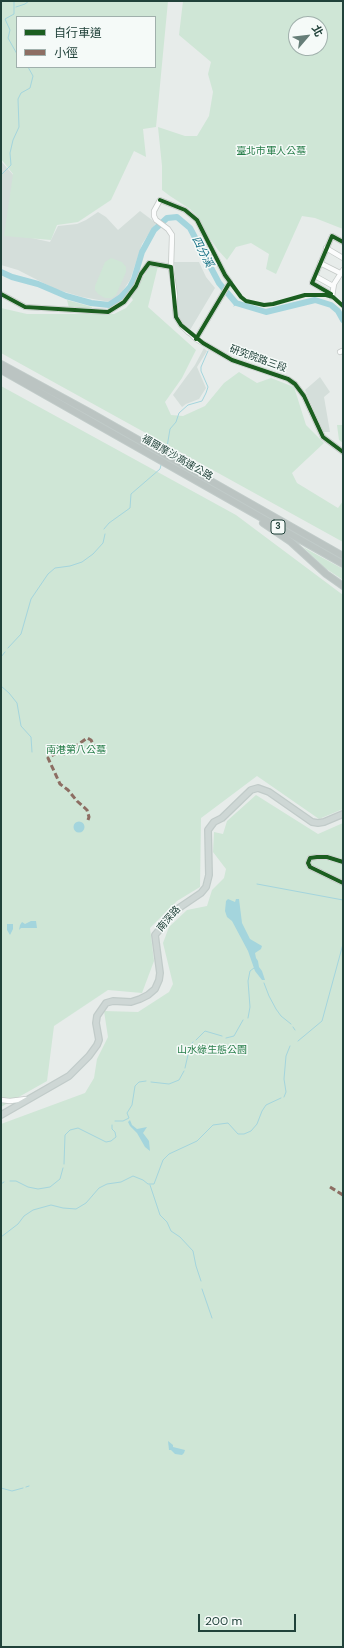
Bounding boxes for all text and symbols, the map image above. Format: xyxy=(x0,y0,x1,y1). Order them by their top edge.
legend xyxy=(16,16,156,68)
north arrow xyxy=(288,16,328,56)
text: 北 xyxy=(309,23,326,39)
text: 自行車道 xyxy=(54,25,102,41)
text: 小徑 xyxy=(54,45,78,61)
park label: 臺北市軍人公墓 xyxy=(236,145,306,157)
water label: 四分溪 xyxy=(189,234,215,270)
street label: 研究院路三段 xyxy=(228,343,288,375)
street label: 福爾摩沙高速公路 xyxy=(139,433,215,483)
road number: 3 xyxy=(271,520,285,534)
park label: 南港第八公墓 xyxy=(46,744,106,756)
street label: 南深路 xyxy=(155,904,183,934)
park label: 山水綠生態公園 xyxy=(177,1044,247,1056)
scale bar xyxy=(200,1606,298,1632)
text: 200 m xyxy=(205,1613,242,1629)

